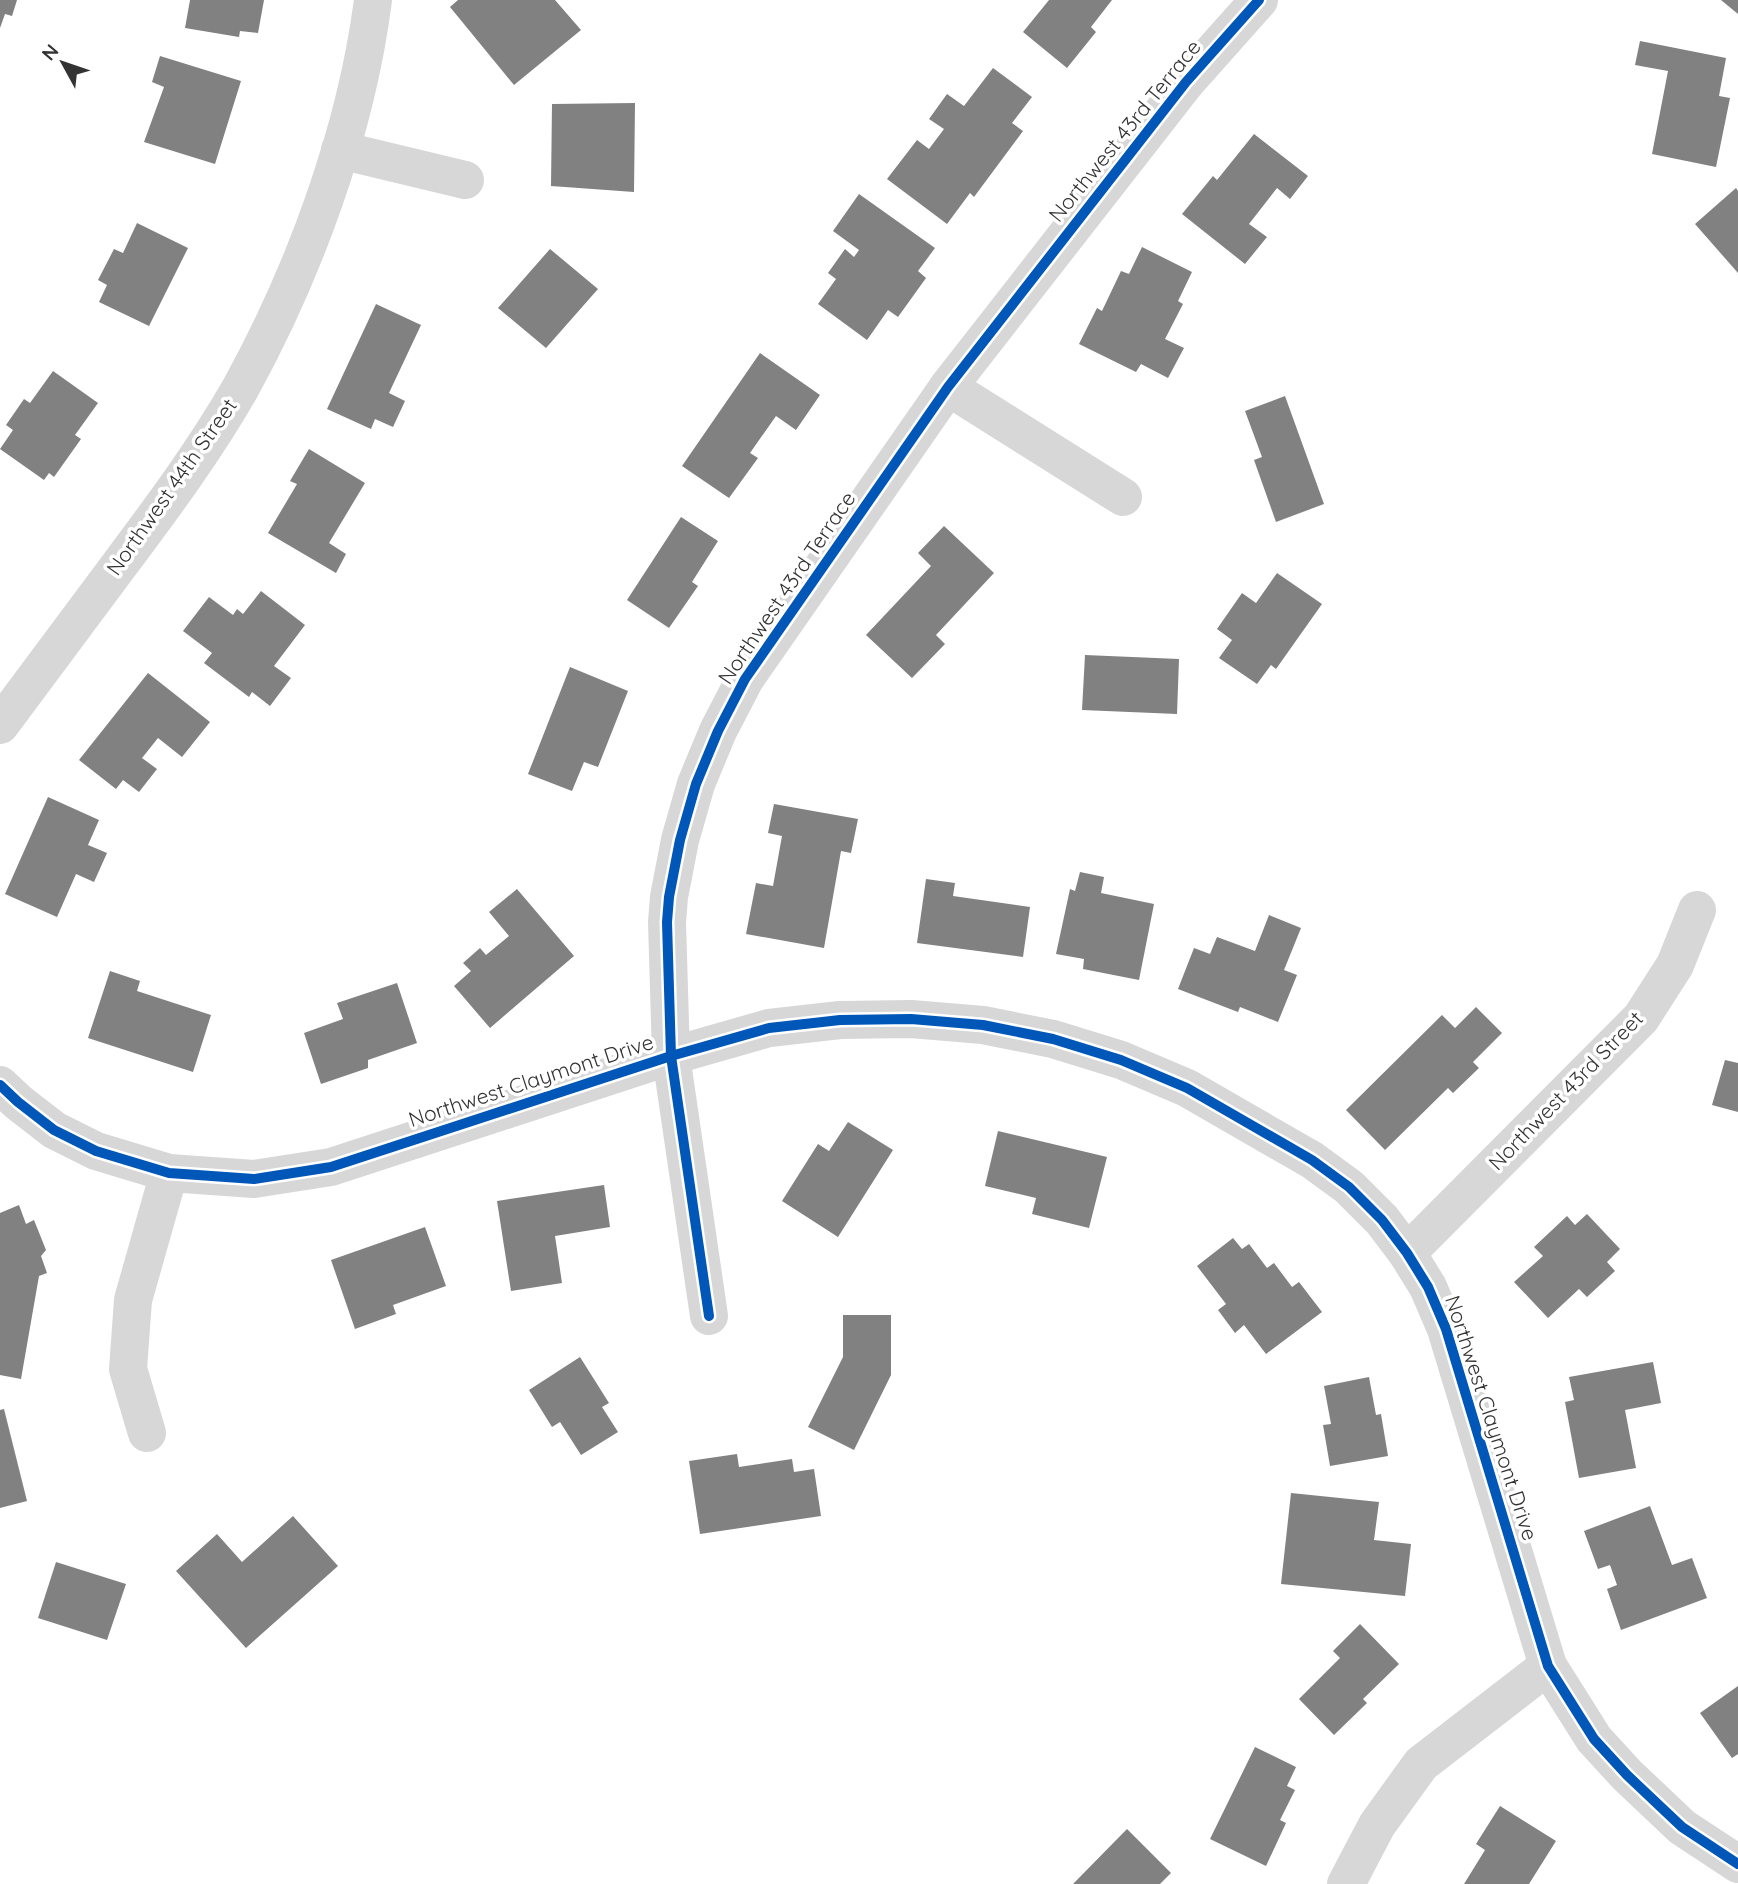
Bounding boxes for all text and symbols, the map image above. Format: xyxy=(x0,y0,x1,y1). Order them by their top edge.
north arrow xyxy=(28,28,98,98)
street label: Northwest 43rd Terrace xyxy=(1043,34,1206,227)
text: N xyxy=(36,39,64,65)
street label: Northwest 44th Street xyxy=(100,393,242,580)
street label: Northwest 43rd Terrace xyxy=(712,486,860,689)
street label: Northwest 43rd Street xyxy=(1483,1005,1648,1175)
street label: Northwest Claymont Drive xyxy=(405,1028,656,1132)
street label: Northwest Claymont Drive xyxy=(1440,1292,1544,1543)

